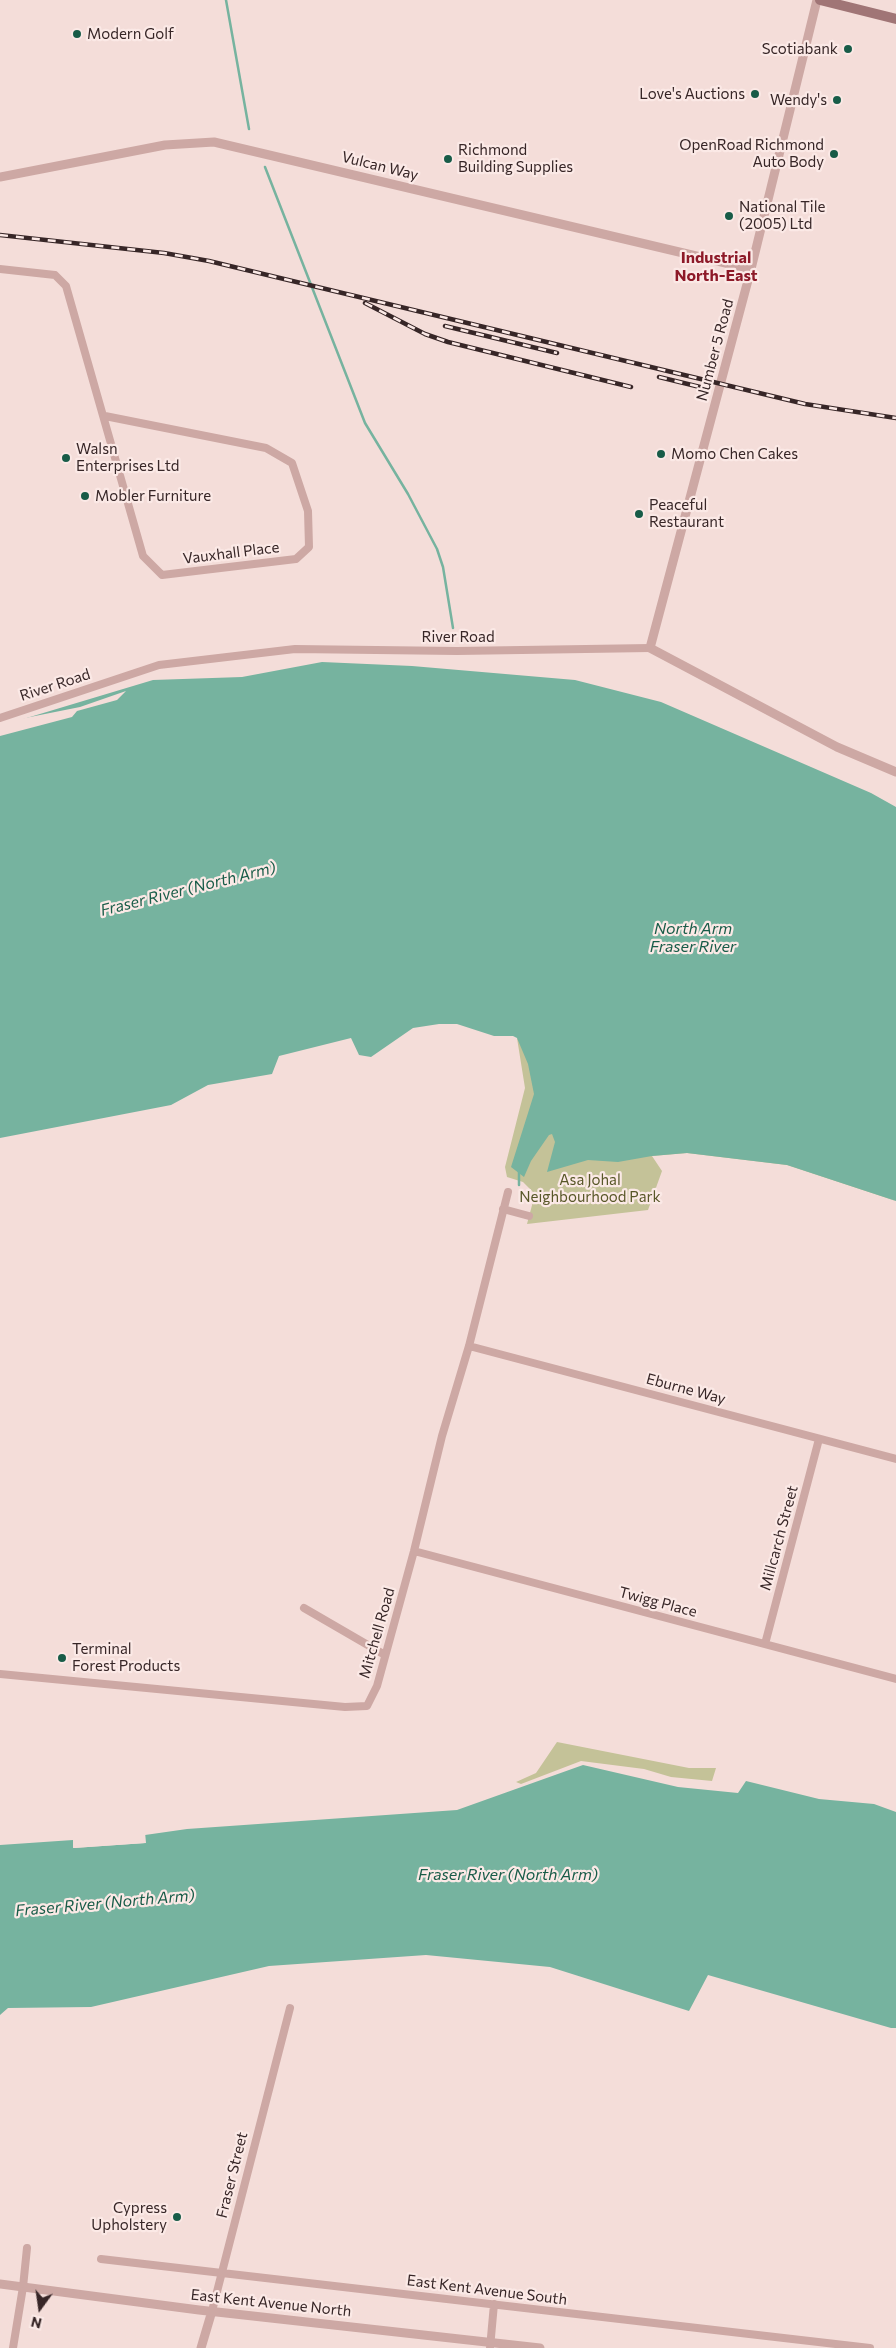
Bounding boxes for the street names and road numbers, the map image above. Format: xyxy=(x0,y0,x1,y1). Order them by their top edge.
street label: Vulcan Way xyxy=(340,148,420,184)
street label: Number 5 Road xyxy=(693,297,737,403)
street label: Vauxhall Place xyxy=(182,538,280,568)
street label: River Road xyxy=(421,628,495,646)
street label: River Road xyxy=(17,665,93,705)
street label: Eburne Way xyxy=(644,1370,728,1408)
street label: Millcarch Street xyxy=(756,1483,802,1593)
street label: Twigg Place xyxy=(617,1583,699,1621)
street label: Mitchell Road xyxy=(355,1585,399,1681)
street label: Fraser Street xyxy=(213,2130,251,2220)
street label: East Kent Avenue South xyxy=(406,2271,568,2309)
street label: East Kent Avenue North xyxy=(190,2286,352,2320)

